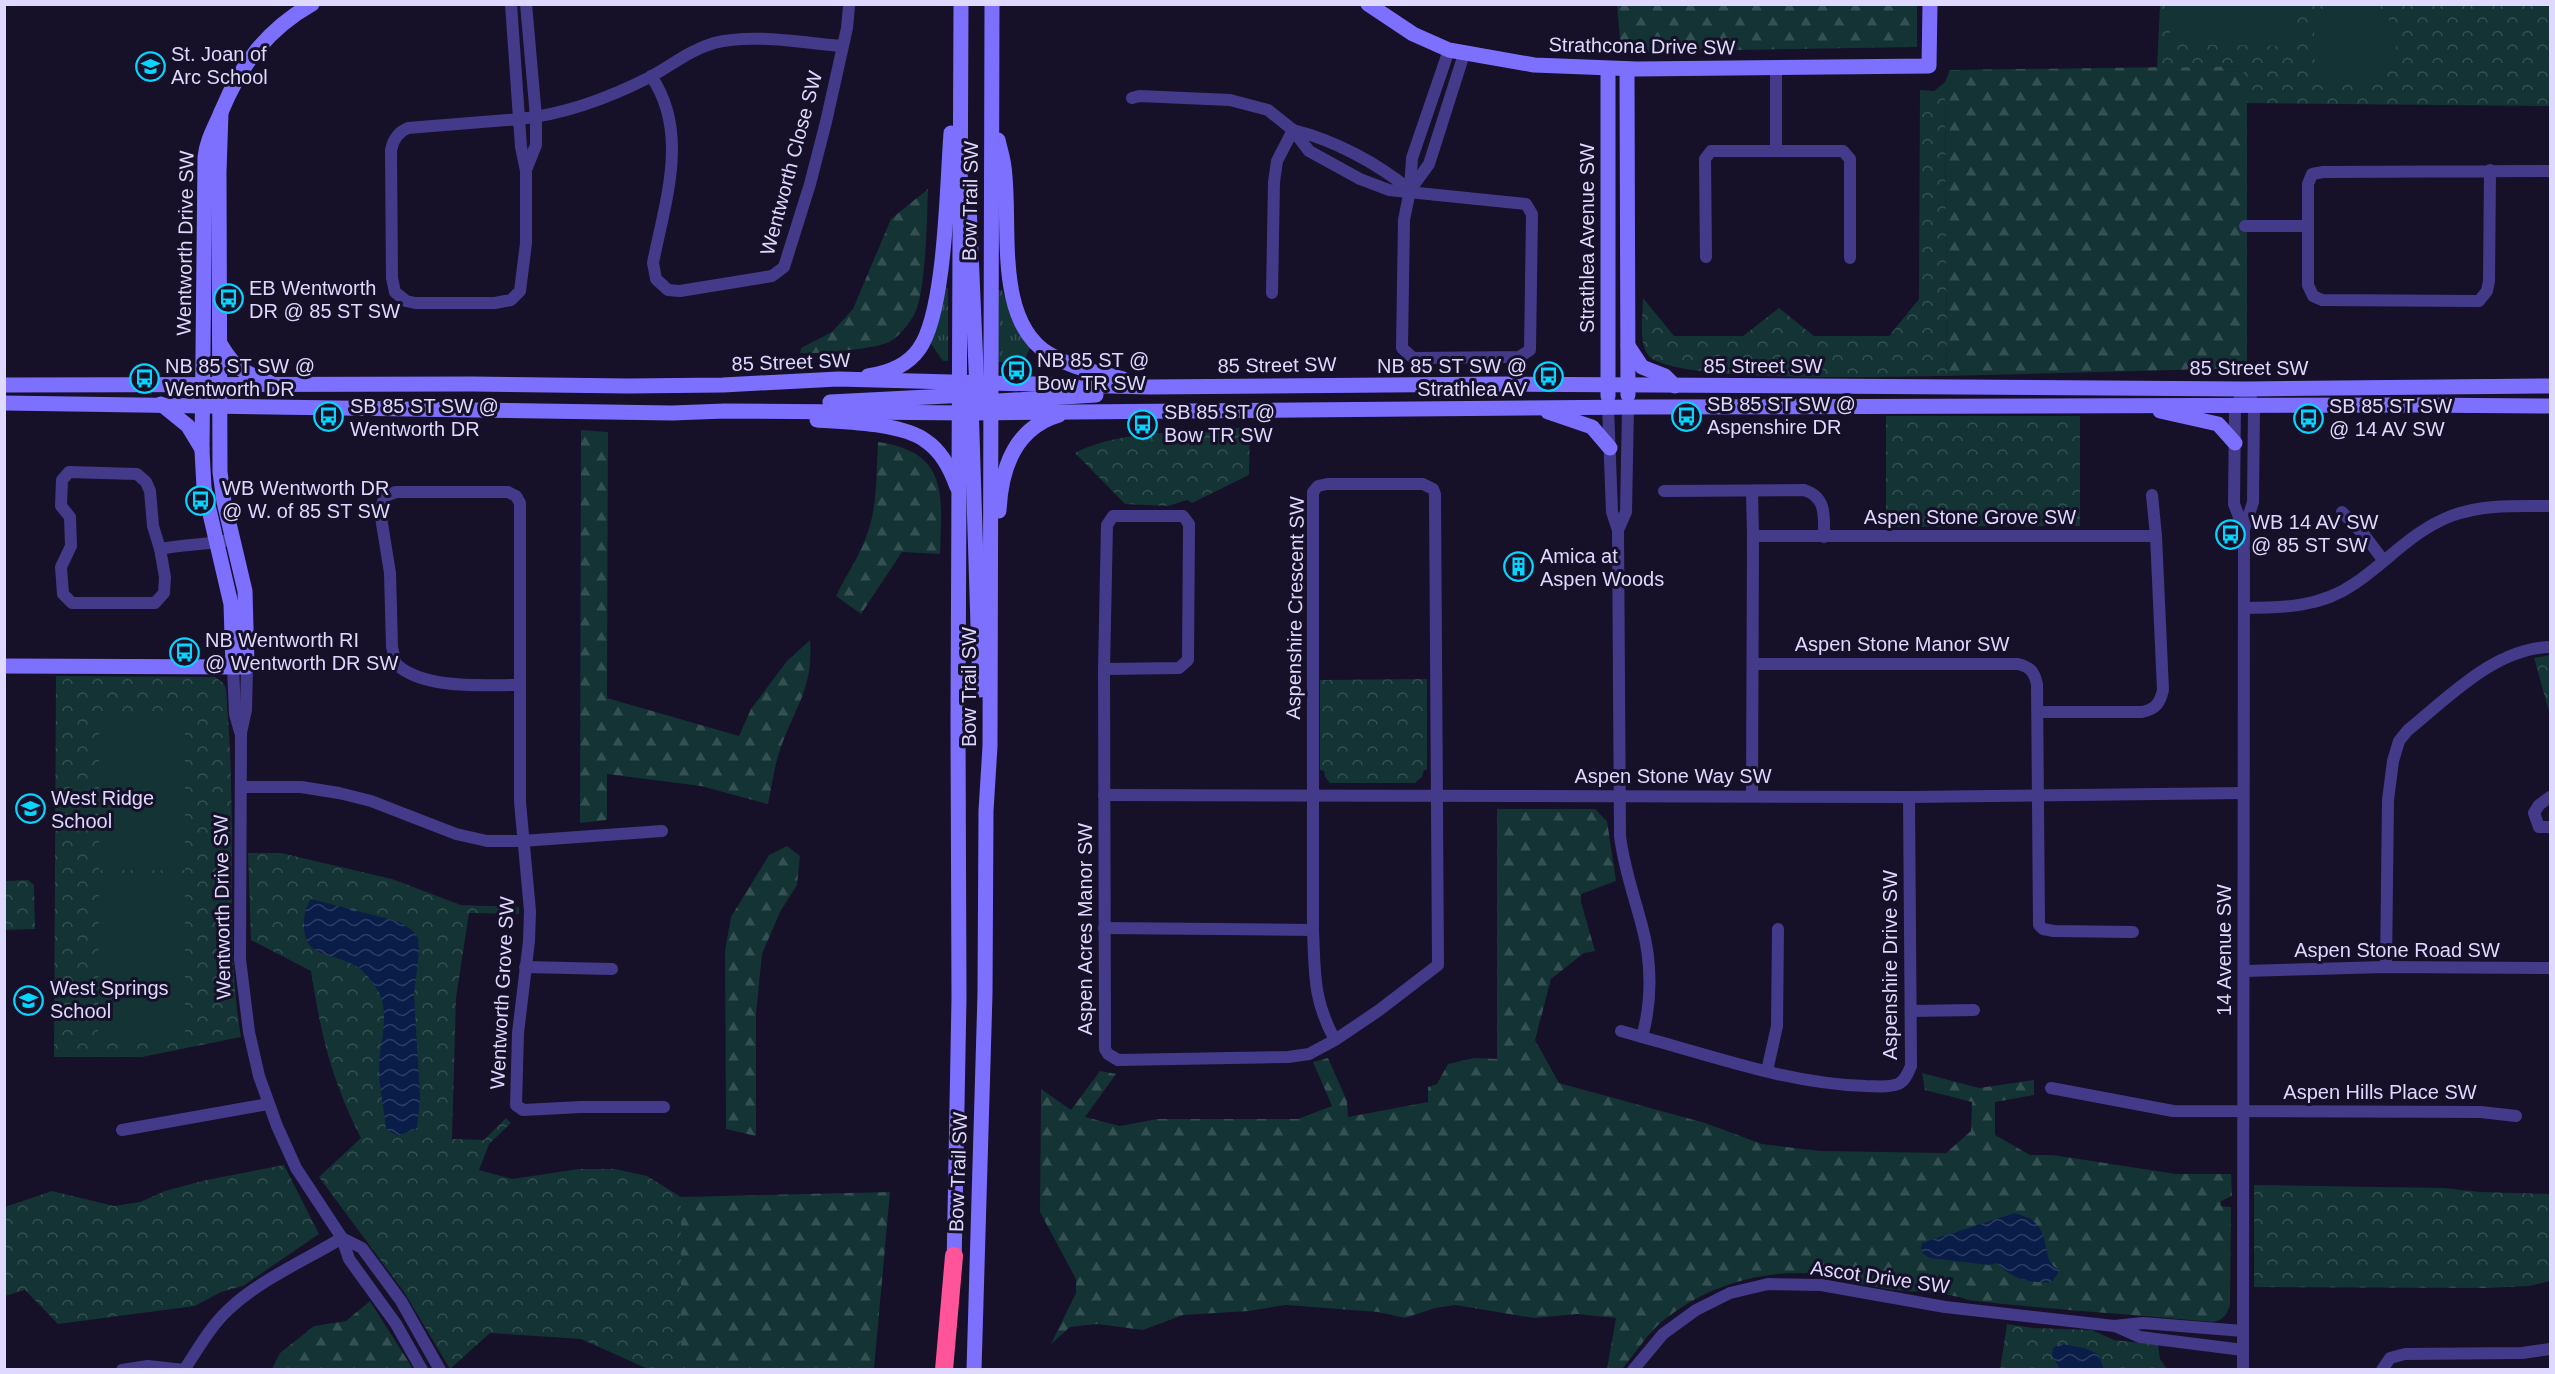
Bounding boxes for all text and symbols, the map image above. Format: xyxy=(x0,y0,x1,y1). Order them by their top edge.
street label: Strathcona Drive SW xyxy=(1548,33,1736,59)
place label: St. Joan of Arc School xyxy=(171,43,268,88)
school or university icon: St. Joan of Arc School xyxy=(134,50,166,82)
street label: Wentworth Close SW xyxy=(756,68,826,257)
street label: Bow Trail SW xyxy=(958,141,982,261)
street label: Strathlea Avenue SW xyxy=(1576,143,1598,333)
street label: Wentworth Drive SW xyxy=(172,150,198,336)
place label: EB Wentworth DR @ 85 ST SW xyxy=(249,277,400,322)
bus stop icon: EB Wentworth DR @ 85 ST SW xyxy=(212,283,244,315)
street label: 85 Street SW xyxy=(731,349,851,375)
place label: NB 85 ST @ Bow TR SW xyxy=(1037,349,1149,394)
street label: 85 Street SW xyxy=(1217,353,1337,377)
place label: NB 85 ST SW @ Wentworth DR xyxy=(165,355,315,400)
bus stop icon: NB 85 ST @ Bow TR SW xyxy=(1000,355,1032,387)
place label: NB 85 ST SW @ Strathlea AV xyxy=(1377,355,1528,400)
street label: 85 Street SW xyxy=(1704,355,1823,377)
street label: 85 Street SW xyxy=(2190,357,2309,379)
bus stop icon: NB 85 ST SW @ Strathlea AV xyxy=(1532,361,1564,393)
bus stop icon: NB 85 ST SW @ Wentworth DR xyxy=(128,362,160,394)
place label: SB 85 ST SW @ Aspenshire DR xyxy=(1707,393,1856,438)
place label: SB 85 ST SW @ Wentworth DR xyxy=(350,395,499,440)
place label: SB 85 ST SW @ 14 AV SW xyxy=(2329,395,2452,440)
bus stop icon: SB 85 ST SW @ Aspenshire DR xyxy=(1670,400,1702,432)
bus stop icon: SB 85 ST SW @ Wentworth DR xyxy=(313,401,345,433)
place label: SB 85 ST @ Bow TR SW xyxy=(1164,401,1275,446)
bus stop icon: SB 85 ST SW @ 14 AV SW xyxy=(2292,402,2324,434)
bus stop icon: SB 85 ST @ Bow TR SW xyxy=(1127,408,1159,440)
place label: WB Wentworth DR @ W. of 85 ST SW xyxy=(222,477,390,522)
bus stop icon: WB Wentworth DR @ W. of 85 ST SW xyxy=(185,484,217,516)
street label: Aspenshire Crescent SW xyxy=(1282,496,1308,720)
street label: Aspen Stone Grove SW xyxy=(1864,506,2076,528)
place label: WB 14 AV SW @ 85 ST SW xyxy=(2251,511,2379,556)
bus stop icon: WB 14 AV SW @ 85 ST SW xyxy=(2214,518,2246,550)
place label: Amica at Aspen Woods xyxy=(1540,545,1664,590)
building icon: Amica at Aspen Woods xyxy=(1503,551,1535,583)
street label: Bow Trail SW xyxy=(958,627,980,747)
place label: NB Wentworth RI @ Wentworth DR SW xyxy=(205,629,398,674)
street label: Aspen Stone Manor SW xyxy=(1795,633,2009,655)
bus stop icon: NB Wentworth RI @ Wentworth DR SW xyxy=(168,636,200,668)
street label: Aspen Stone Way SW xyxy=(1574,765,1772,787)
place label: West Ridge School xyxy=(51,787,154,832)
school or university icon: West Ridge School xyxy=(14,793,46,825)
street label: Wentworth Drive SW xyxy=(209,814,235,1000)
street label: Aspen Acres Manor SW xyxy=(1074,823,1096,1035)
street label: Aspenshire Drive SW xyxy=(1879,870,1901,1060)
street label: 14 Avenue SW xyxy=(2213,884,2235,1016)
street label: Wentworth Grove SW xyxy=(486,896,518,1090)
street label: Aspen Stone Road SW xyxy=(2294,939,2500,961)
place label: West Springs School xyxy=(50,977,169,1022)
school or university icon: West Springs School xyxy=(13,984,45,1016)
street label: Aspen Hills Place SW xyxy=(2283,1081,2477,1103)
street label: Bow Trail SW xyxy=(945,1112,971,1232)
street label: Ascot Drive SW xyxy=(1809,1256,1951,1298)

